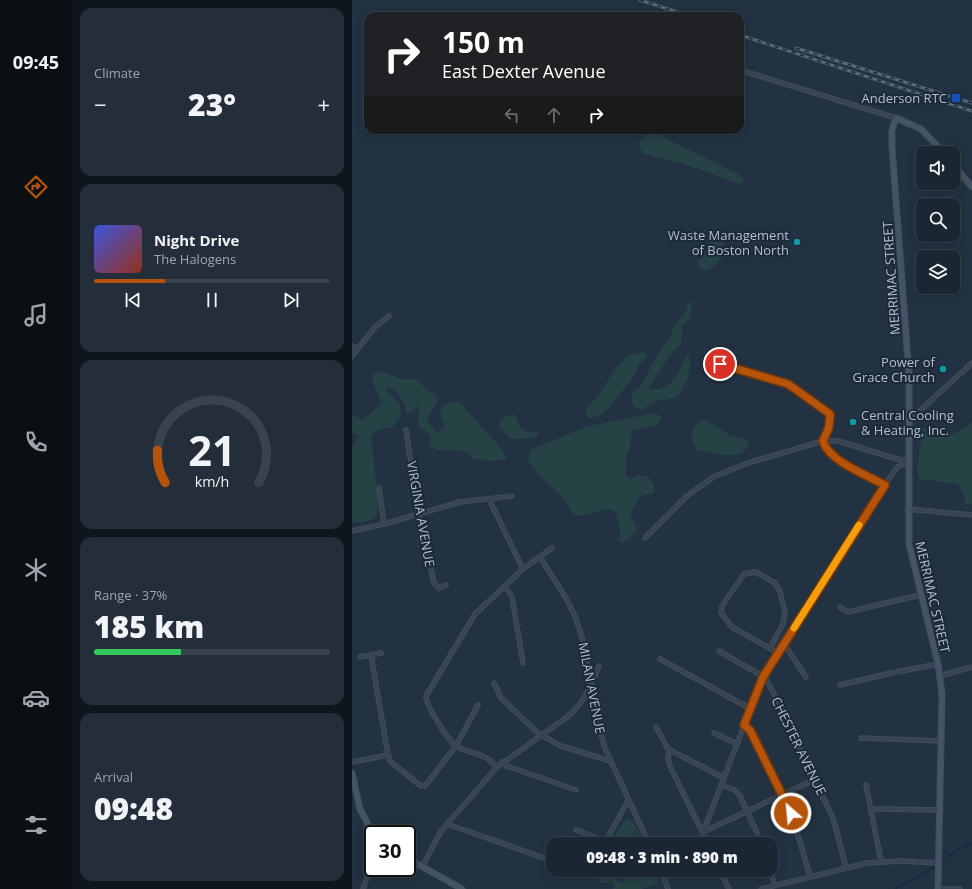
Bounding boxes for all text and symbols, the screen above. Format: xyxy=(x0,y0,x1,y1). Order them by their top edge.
text: 150 m xyxy=(442,23,525,61)
icon: right xyxy=(376,28,428,80)
text: 09:45 xyxy=(13,50,59,74)
text: East Dexter Avenue xyxy=(442,59,606,83)
text: Climate xyxy=(94,64,140,82)
text: 23° xyxy=(188,84,236,125)
text: − xyxy=(94,89,107,119)
text: + xyxy=(317,89,330,119)
place label: Anderson RTC xyxy=(862,89,947,107)
marker: Anderson RTC xyxy=(950,92,962,104)
icon: left xyxy=(501,104,523,126)
icon: ahead xyxy=(543,104,565,126)
icon: right xyxy=(585,104,607,126)
map controls xyxy=(916,146,960,294)
button: sound xyxy=(916,146,960,190)
icon: directions xyxy=(22,173,50,201)
button: search xyxy=(916,198,960,242)
street label: MERRIMAC STREET xyxy=(878,220,904,335)
place label: Waste Management of Boston North xyxy=(668,226,789,259)
text: Night Drive xyxy=(154,230,239,250)
marker: Waste Management of Boston North xyxy=(792,237,802,247)
text: The Halogens xyxy=(154,250,236,268)
button: layers xyxy=(916,250,960,294)
icon: previous xyxy=(122,289,144,311)
icon: pause xyxy=(201,289,223,311)
icon: next xyxy=(280,289,302,311)
icon: music xyxy=(22,301,50,329)
pin xyxy=(703,347,737,381)
icon: arrive xyxy=(709,353,731,375)
place label: Power of Grace Church xyxy=(852,353,936,386)
marker: Power of Grace Church xyxy=(938,364,948,374)
place label: Central Cooling & Heating, Inc. xyxy=(861,406,954,439)
marker: Central Cooling & Heating, Inc. xyxy=(848,417,858,427)
text: 21 xyxy=(188,421,236,477)
icon: phone xyxy=(22,428,50,456)
street label: VIRGINIA AVENUE xyxy=(403,460,439,568)
text: km/h xyxy=(195,471,229,490)
street label: MERRIMAC STREET xyxy=(911,539,955,655)
icon: climate xyxy=(22,556,50,584)
text: Range · 37% xyxy=(94,586,167,604)
text: 185 km xyxy=(94,606,204,647)
street label: MILAN AVENUE xyxy=(574,641,610,735)
icon: car xyxy=(22,684,50,712)
street label: CHESTER AVENUE xyxy=(767,694,831,798)
text: Arrival xyxy=(94,768,133,786)
text: 09:48 xyxy=(94,788,173,829)
position arrow xyxy=(770,792,812,834)
icon: filters xyxy=(22,811,50,839)
speed limit sign: 30 xyxy=(364,825,416,877)
text: 09:48 · 3 min · 890 m xyxy=(586,847,738,867)

